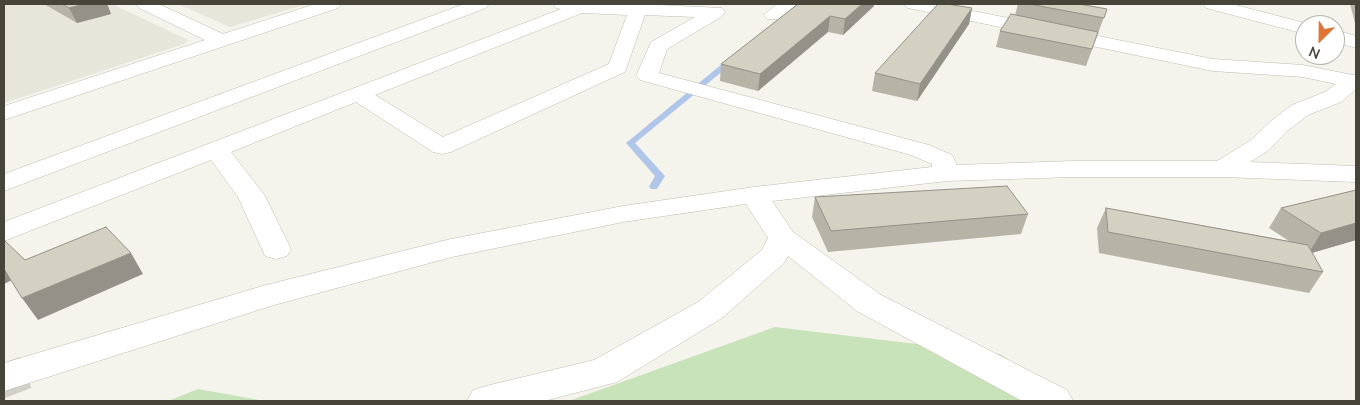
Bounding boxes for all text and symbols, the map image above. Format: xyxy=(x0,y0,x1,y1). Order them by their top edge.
north arrow xyxy=(1295,15,1345,65)
text: N xyxy=(1306,43,1323,63)

